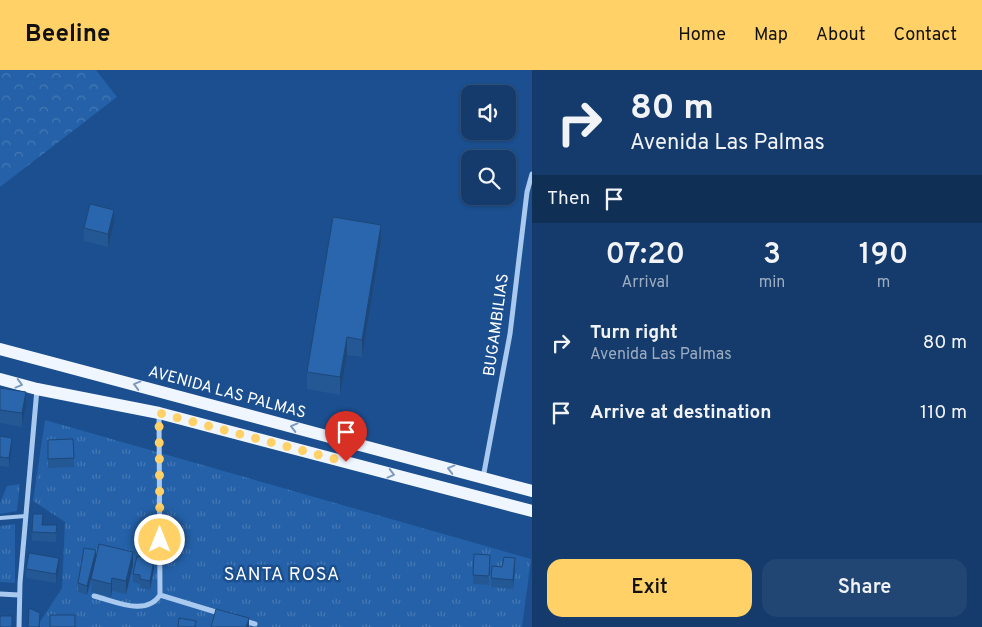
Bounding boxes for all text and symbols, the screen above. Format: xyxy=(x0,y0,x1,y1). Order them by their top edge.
text: Beeline xyxy=(25,20,110,50)
text: Home xyxy=(678,24,726,47)
text: Map xyxy=(754,24,788,47)
text: About xyxy=(816,24,865,47)
text: Contact xyxy=(893,24,957,47)
map controls xyxy=(461,85,516,205)
button: sound xyxy=(461,85,516,140)
text: 80 m xyxy=(630,87,714,131)
icon: right xyxy=(547,90,612,155)
text: Avenida Las Palmas xyxy=(630,130,825,157)
button: search xyxy=(461,150,516,205)
icon: arrive xyxy=(600,185,628,213)
text: Then xyxy=(547,187,590,211)
text: 07:20 xyxy=(606,237,685,274)
text: 3 xyxy=(763,237,781,274)
text: 190 xyxy=(859,237,908,274)
street label: BUGAMBILIAS xyxy=(480,272,514,378)
text: Arrival xyxy=(621,273,669,293)
text: min xyxy=(759,273,785,293)
text: m xyxy=(877,273,890,293)
text: Turn right xyxy=(590,321,678,345)
icon: right xyxy=(547,329,575,357)
text: 80 m xyxy=(923,331,967,355)
text: Avenida Las Palmas xyxy=(590,345,732,365)
street label: AVENIDA LAS PALMAS xyxy=(146,362,308,424)
one-way arrow xyxy=(14,379,22,389)
one-way arrow xyxy=(134,381,142,391)
icon: arrive xyxy=(547,399,575,427)
text: Arrive at destination xyxy=(590,401,771,425)
text: 110 m xyxy=(920,401,967,425)
pin xyxy=(325,411,367,462)
icon: arrive xyxy=(332,418,360,446)
one-way arrow xyxy=(291,423,299,433)
one-way arrow xyxy=(448,465,456,475)
one-way arrow xyxy=(386,468,394,478)
position arrow xyxy=(133,513,185,565)
button: Exit xyxy=(547,559,752,617)
button: Share xyxy=(762,559,967,617)
district label: SANTA ROSA xyxy=(224,564,340,587)

